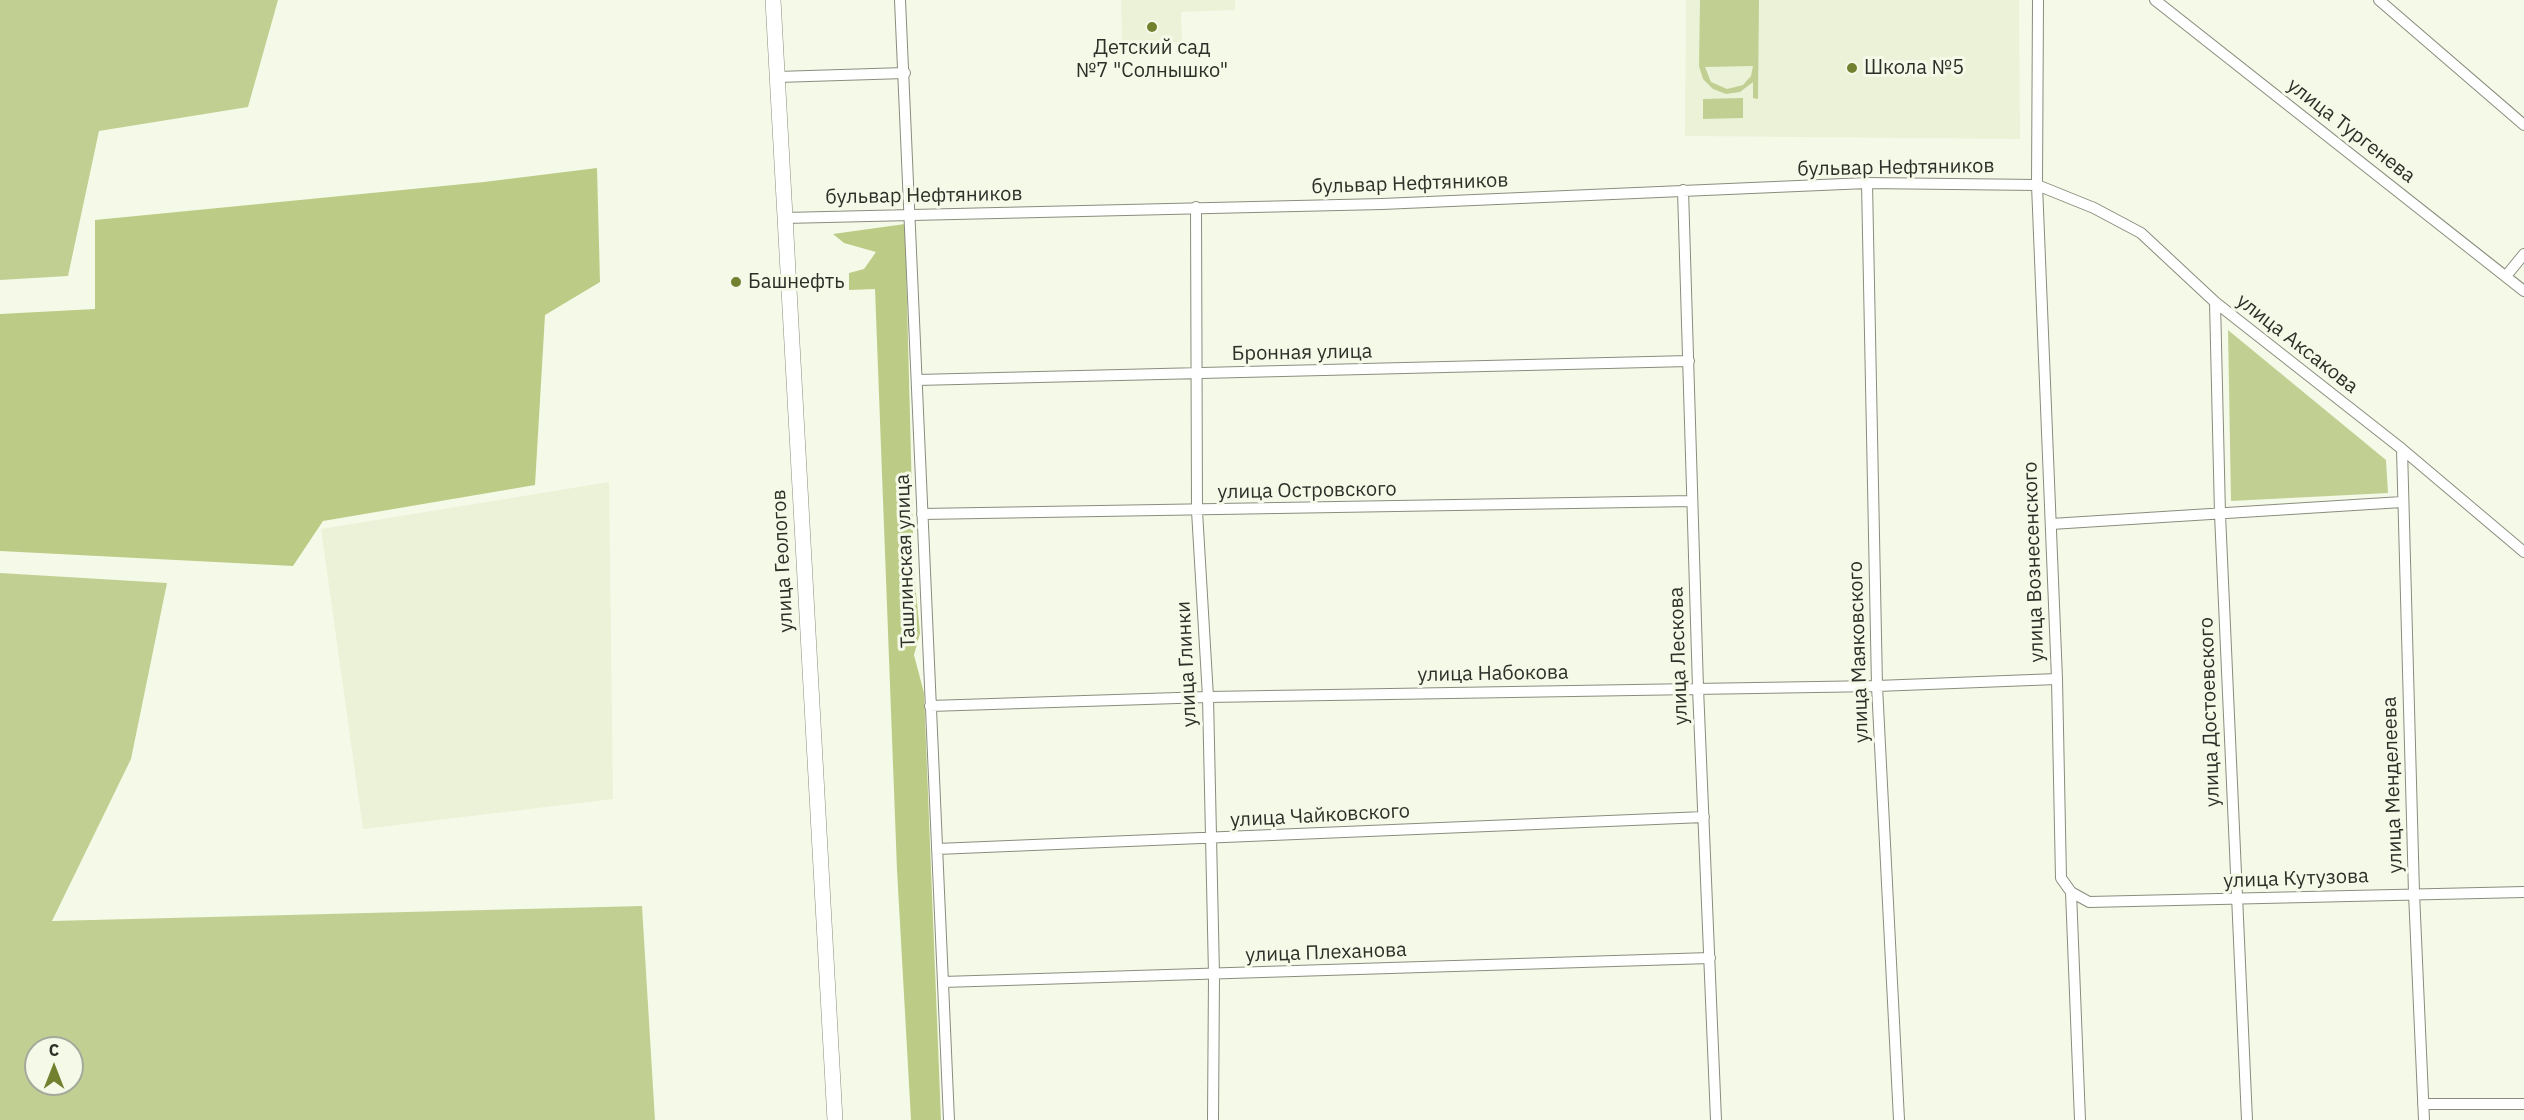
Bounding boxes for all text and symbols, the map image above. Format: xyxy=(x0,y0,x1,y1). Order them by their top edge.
marker: Детский сад №7 "Солнышко" xyxy=(1145,20,1159,34)
place label: Детский сад №7 "Солнышко" xyxy=(1076,36,1228,83)
place label: Школа №5 xyxy=(1864,56,1964,80)
marker: Школа №5 xyxy=(1845,61,1859,75)
street label: улица Тургенева xyxy=(2282,73,2420,189)
street label: бульвар Нефтяников xyxy=(1797,154,1995,182)
street label: бульвар Нефтяников xyxy=(1311,169,1509,199)
street label: бульвар Нефтяников xyxy=(825,182,1023,210)
place label: Башнефть xyxy=(748,270,845,294)
marker: Башнефть xyxy=(729,275,743,289)
street label: улица Аксакова xyxy=(2231,289,2363,399)
street label: Бронная улица xyxy=(1232,340,1372,366)
street label: улица Вознесенского xyxy=(2018,461,2050,663)
street label: Ташлинская улица xyxy=(891,474,921,648)
street label: улица Островского xyxy=(1217,477,1397,505)
street label: улица Геологов xyxy=(767,489,799,633)
street label: улица Маяковского xyxy=(1844,561,1874,743)
street label: улица Лескова xyxy=(1665,586,1693,726)
street label: улица Глинки xyxy=(1172,600,1202,728)
street label: улица Достоевского xyxy=(2195,617,2225,807)
street label: улица Набокова xyxy=(1417,661,1569,687)
street label: улица Менделеева xyxy=(2378,696,2408,874)
street label: улица Чайковского xyxy=(1230,799,1410,833)
street label: улица Кутузова xyxy=(2223,864,2369,894)
street label: улица Плеханова xyxy=(1245,938,1407,968)
north arrow xyxy=(24,1036,84,1096)
text: С xyxy=(49,1040,59,1060)

